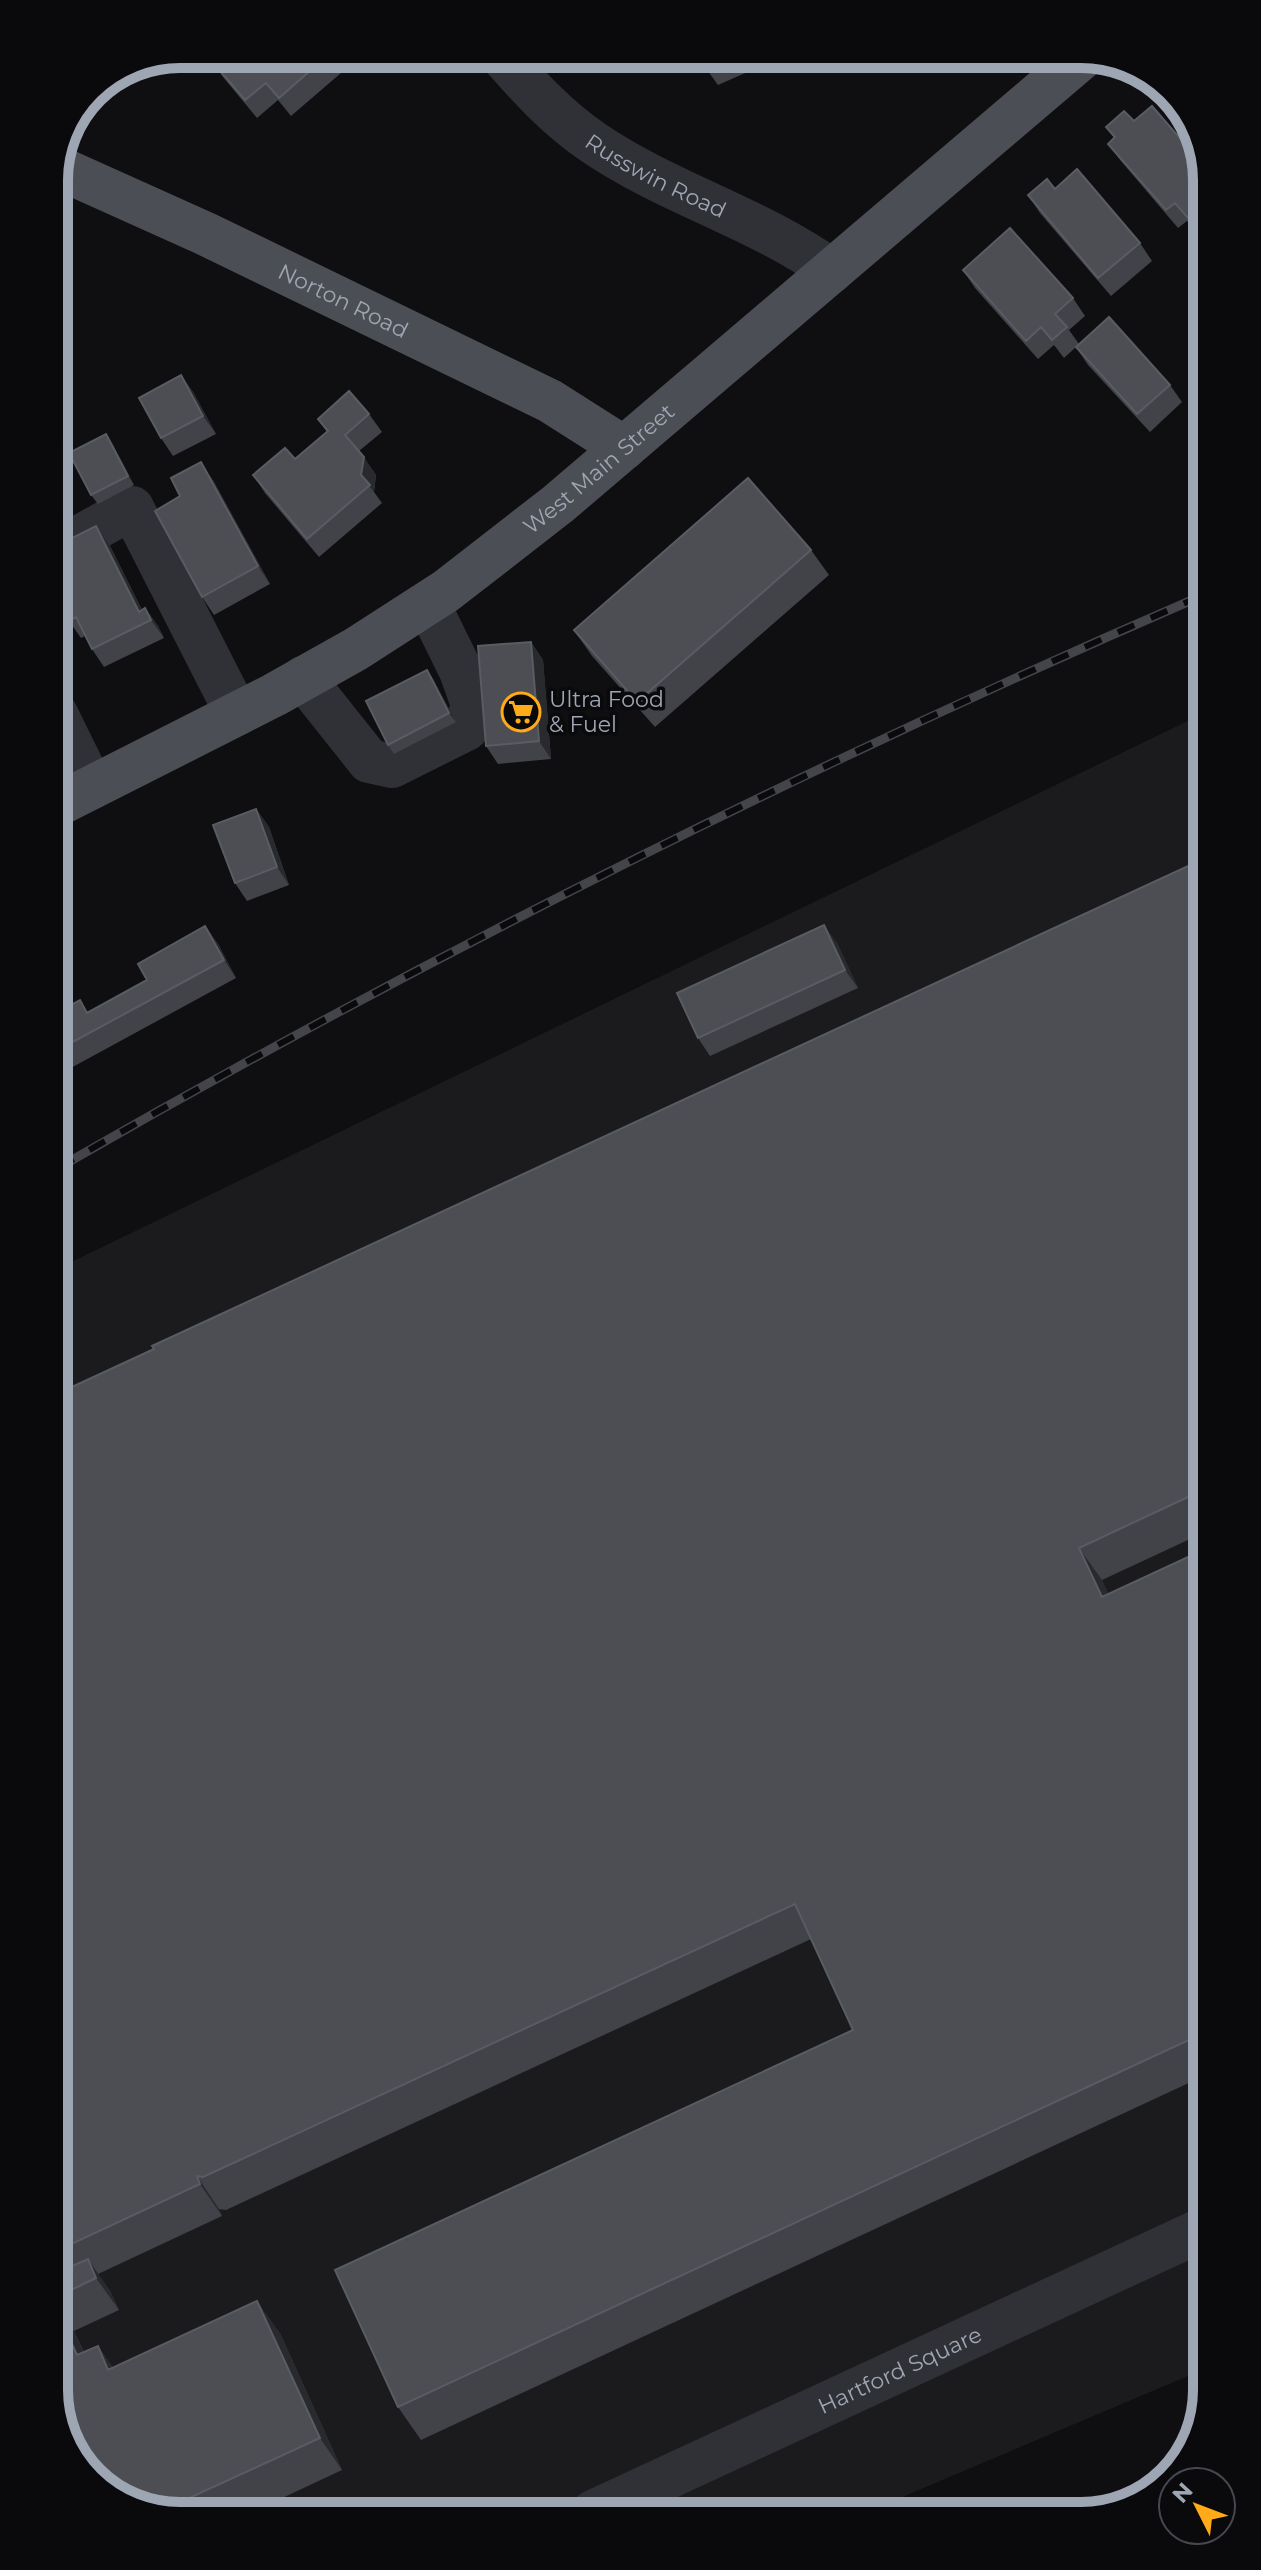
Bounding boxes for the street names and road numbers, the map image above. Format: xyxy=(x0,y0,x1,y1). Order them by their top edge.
street label: Russwin Road xyxy=(580,128,730,224)
street label: Norton Road xyxy=(274,258,413,344)
street label: West Main Street xyxy=(518,398,680,540)
street label: Hartford Square xyxy=(814,2321,986,2420)

